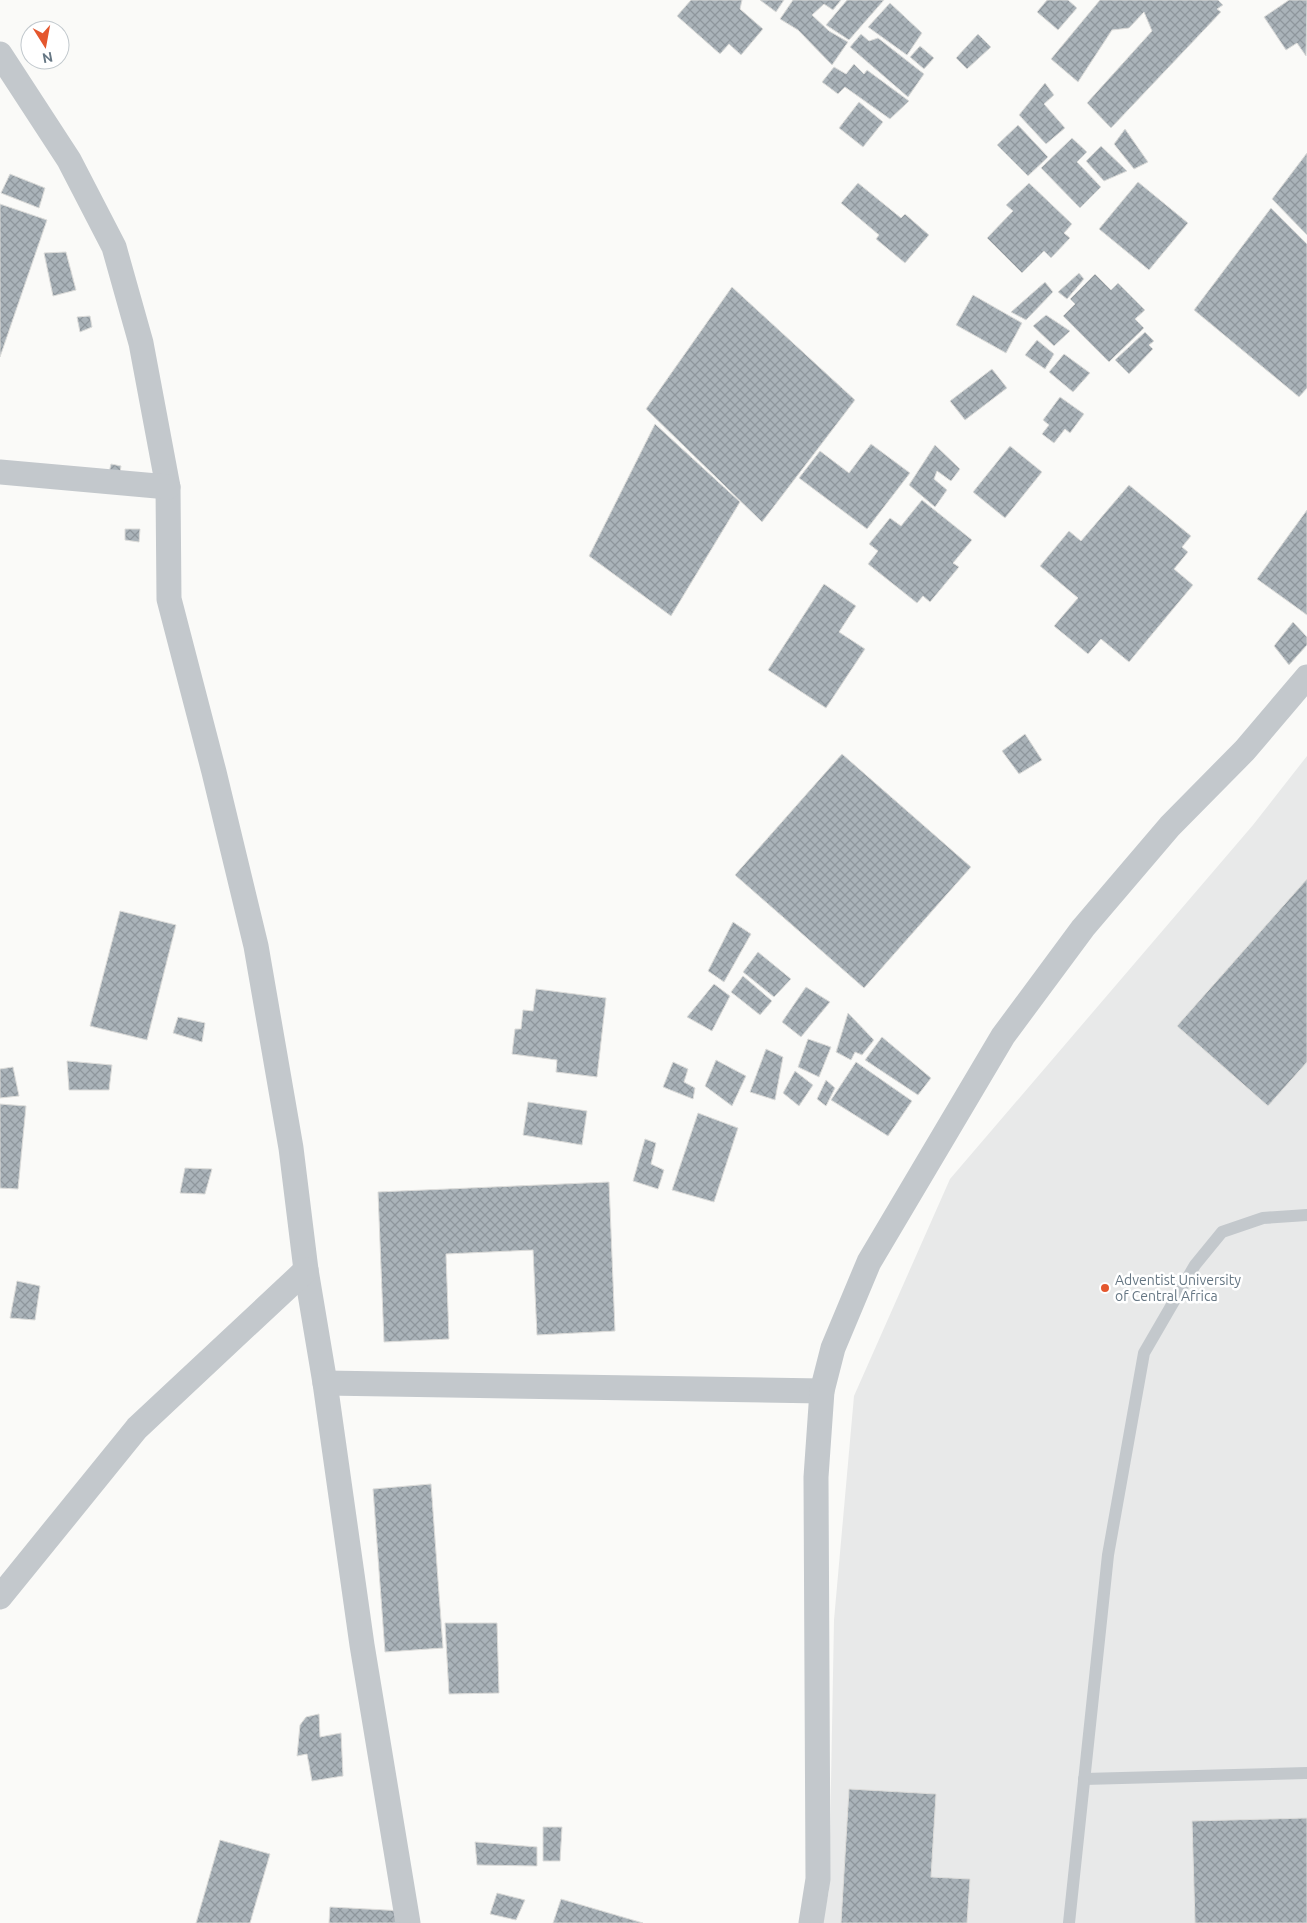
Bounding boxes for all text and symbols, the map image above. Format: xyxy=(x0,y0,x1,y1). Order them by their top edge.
north arrow xyxy=(20,20,70,70)
text: N xyxy=(41,49,54,67)
place label: Adventist University of Central Africa xyxy=(1115,1272,1241,1304)
marker: Adventist University of Central Africa xyxy=(1099,1282,1111,1294)

